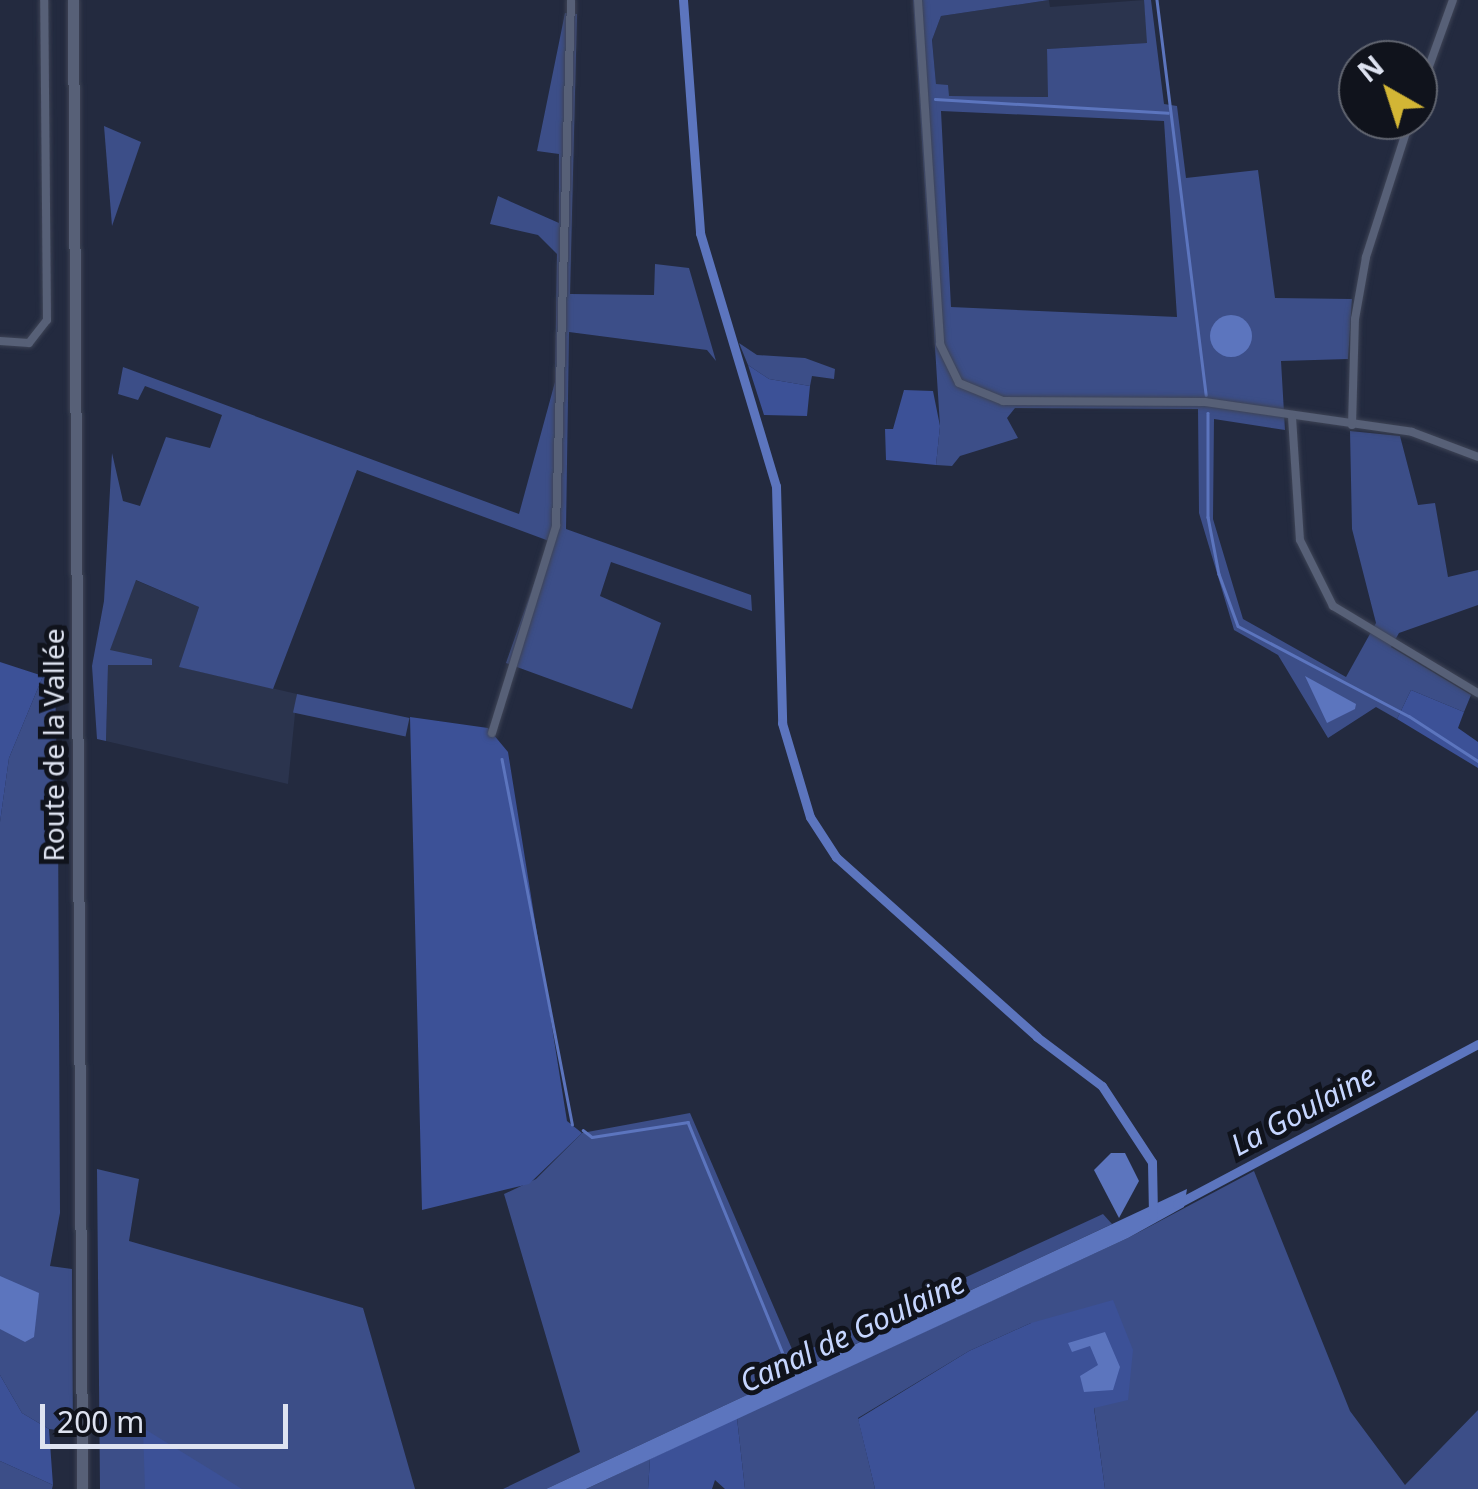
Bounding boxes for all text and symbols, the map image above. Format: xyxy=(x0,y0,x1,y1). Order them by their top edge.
north arrow xyxy=(1338,40,1438,140)
text: N xyxy=(1350,46,1391,90)
street label: Route de la Vallée xyxy=(36,628,70,862)
water label: La Goulaine xyxy=(1225,1057,1381,1163)
water label: Canal de Goulaine xyxy=(734,1264,970,1400)
scale bar xyxy=(45,1384,292,1446)
text: 200 m xyxy=(57,1401,144,1442)

